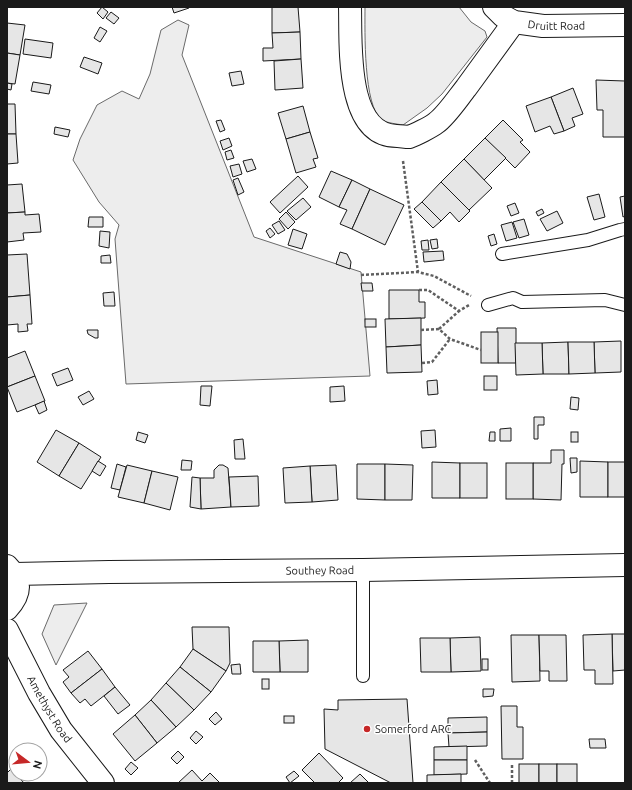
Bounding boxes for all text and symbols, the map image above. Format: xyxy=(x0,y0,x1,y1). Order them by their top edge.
street label: Druitt Road xyxy=(527,18,585,32)
street label: Southey Road xyxy=(286,564,354,577)
street label: Amethyst Road xyxy=(25,674,74,745)
place label: Somerford ARC xyxy=(375,723,452,735)
marker: Somerford ARC xyxy=(362,724,372,734)
north arrow xyxy=(8,742,48,782)
text: N xyxy=(31,759,45,770)

